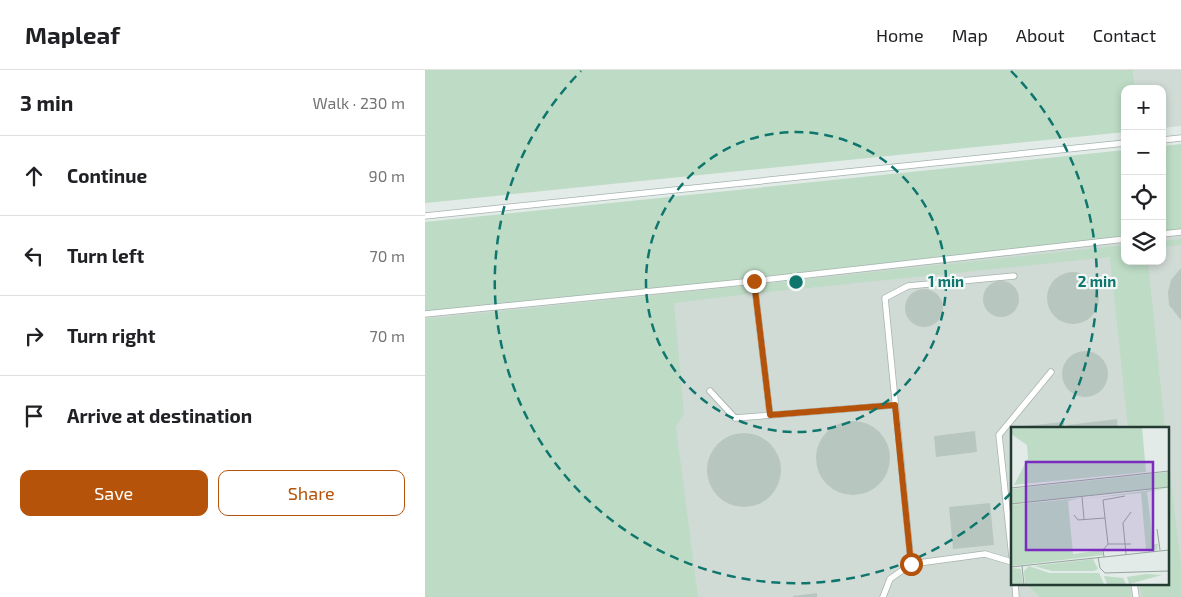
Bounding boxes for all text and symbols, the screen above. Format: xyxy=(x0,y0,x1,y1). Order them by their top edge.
text: Mapleaf xyxy=(25,20,120,49)
text: Home xyxy=(876,24,924,46)
text: Map xyxy=(952,24,988,46)
text: About xyxy=(1016,24,1065,46)
text: Contact xyxy=(1093,24,1156,46)
map controls xyxy=(1121,85,1166,265)
button: + xyxy=(1121,85,1166,130)
text: 3 min xyxy=(20,90,73,115)
text: Walk · 230 m xyxy=(312,93,405,112)
button: − xyxy=(1121,130,1166,175)
icon: ahead xyxy=(20,162,48,190)
text: Continue xyxy=(67,164,147,187)
text: 90 m xyxy=(369,166,405,185)
button: locate xyxy=(1121,175,1166,220)
button: layers xyxy=(1121,220,1166,265)
icon: left xyxy=(20,242,48,270)
text: Turn left xyxy=(67,244,144,267)
text: 70 m xyxy=(370,246,405,265)
route end xyxy=(743,270,766,293)
text: 1 min xyxy=(928,272,964,290)
text: 2 min xyxy=(1078,272,1116,290)
centre of rings xyxy=(787,273,805,291)
icon: right xyxy=(20,322,48,350)
text: Turn right xyxy=(67,324,155,347)
text: 70 m xyxy=(370,326,405,345)
icon: arrive xyxy=(20,402,48,430)
text: Arrive at destination xyxy=(67,404,252,427)
inset map xyxy=(1011,427,1169,584)
button: Save xyxy=(20,470,208,516)
button: Share xyxy=(218,470,405,516)
route start xyxy=(900,553,923,576)

